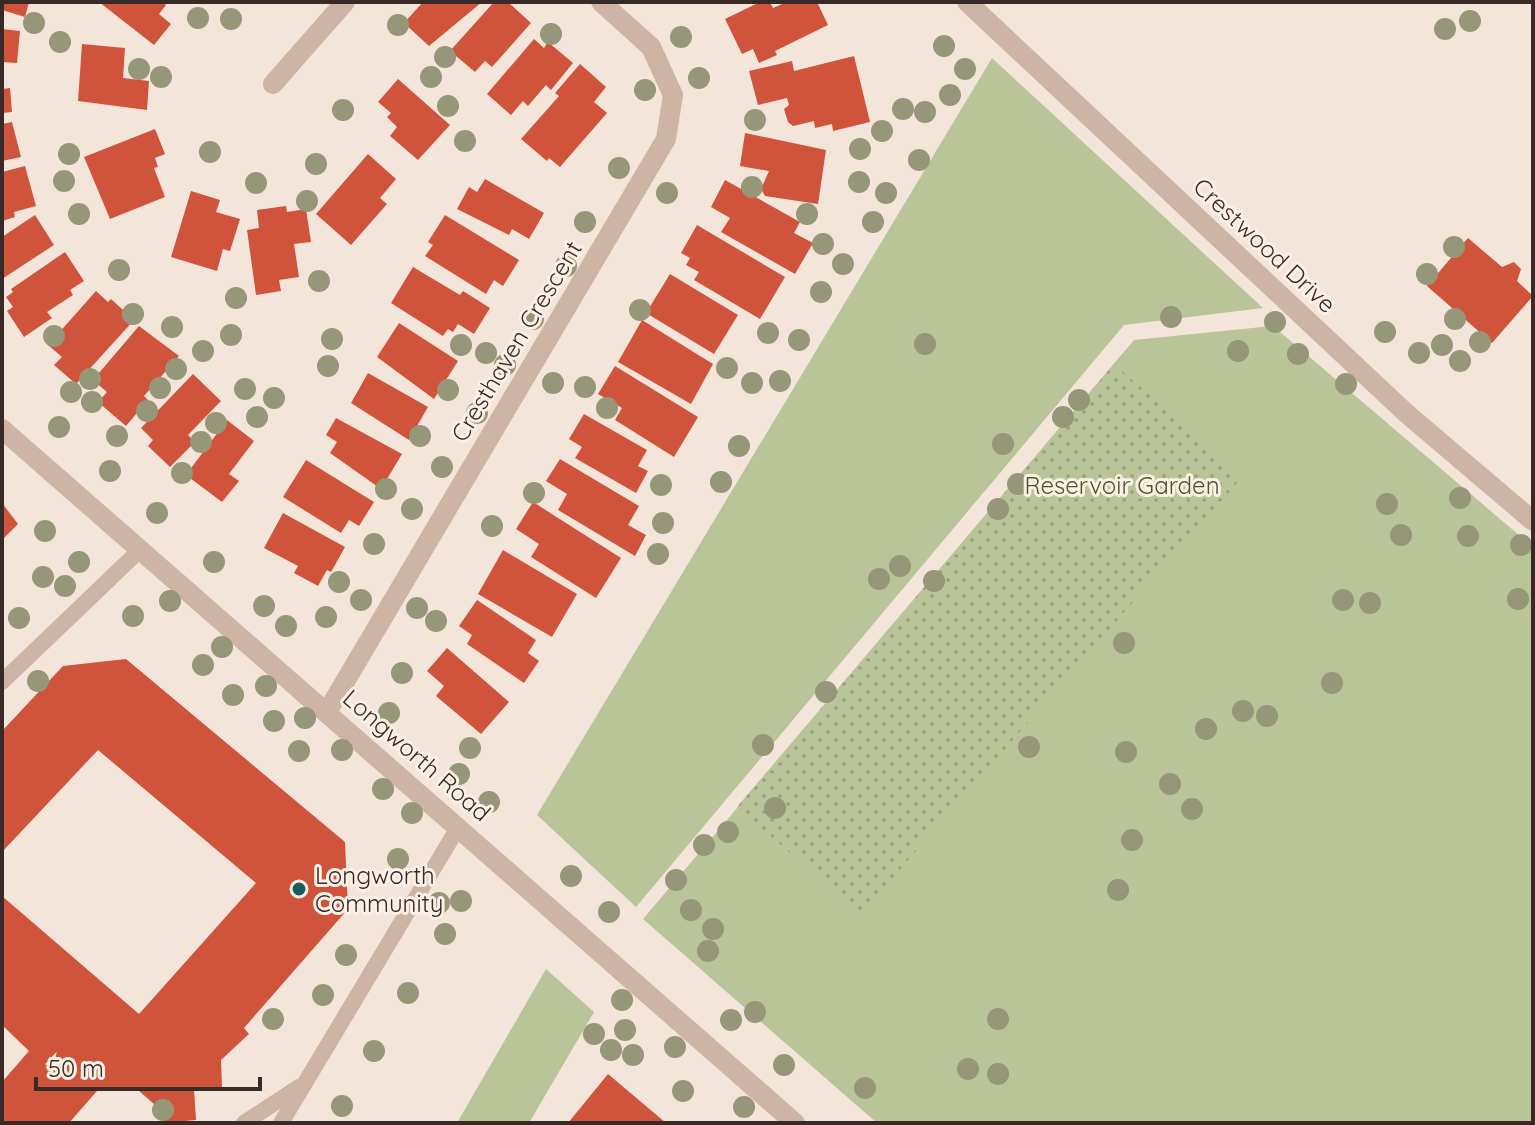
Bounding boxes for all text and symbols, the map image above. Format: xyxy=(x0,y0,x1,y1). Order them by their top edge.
street label: Crestwood Drive xyxy=(1187,171,1343,319)
street label: Cresthaven Crescent xyxy=(444,235,588,447)
park label: Reservoir Garden xyxy=(1024,470,1220,500)
street label: Longworth Road xyxy=(337,683,497,827)
place label: Longworth Community xyxy=(315,860,443,918)
marker: Longworth Community xyxy=(290,880,308,898)
scale bar xyxy=(36,1041,260,1091)
text: 50 m xyxy=(48,1053,104,1083)

